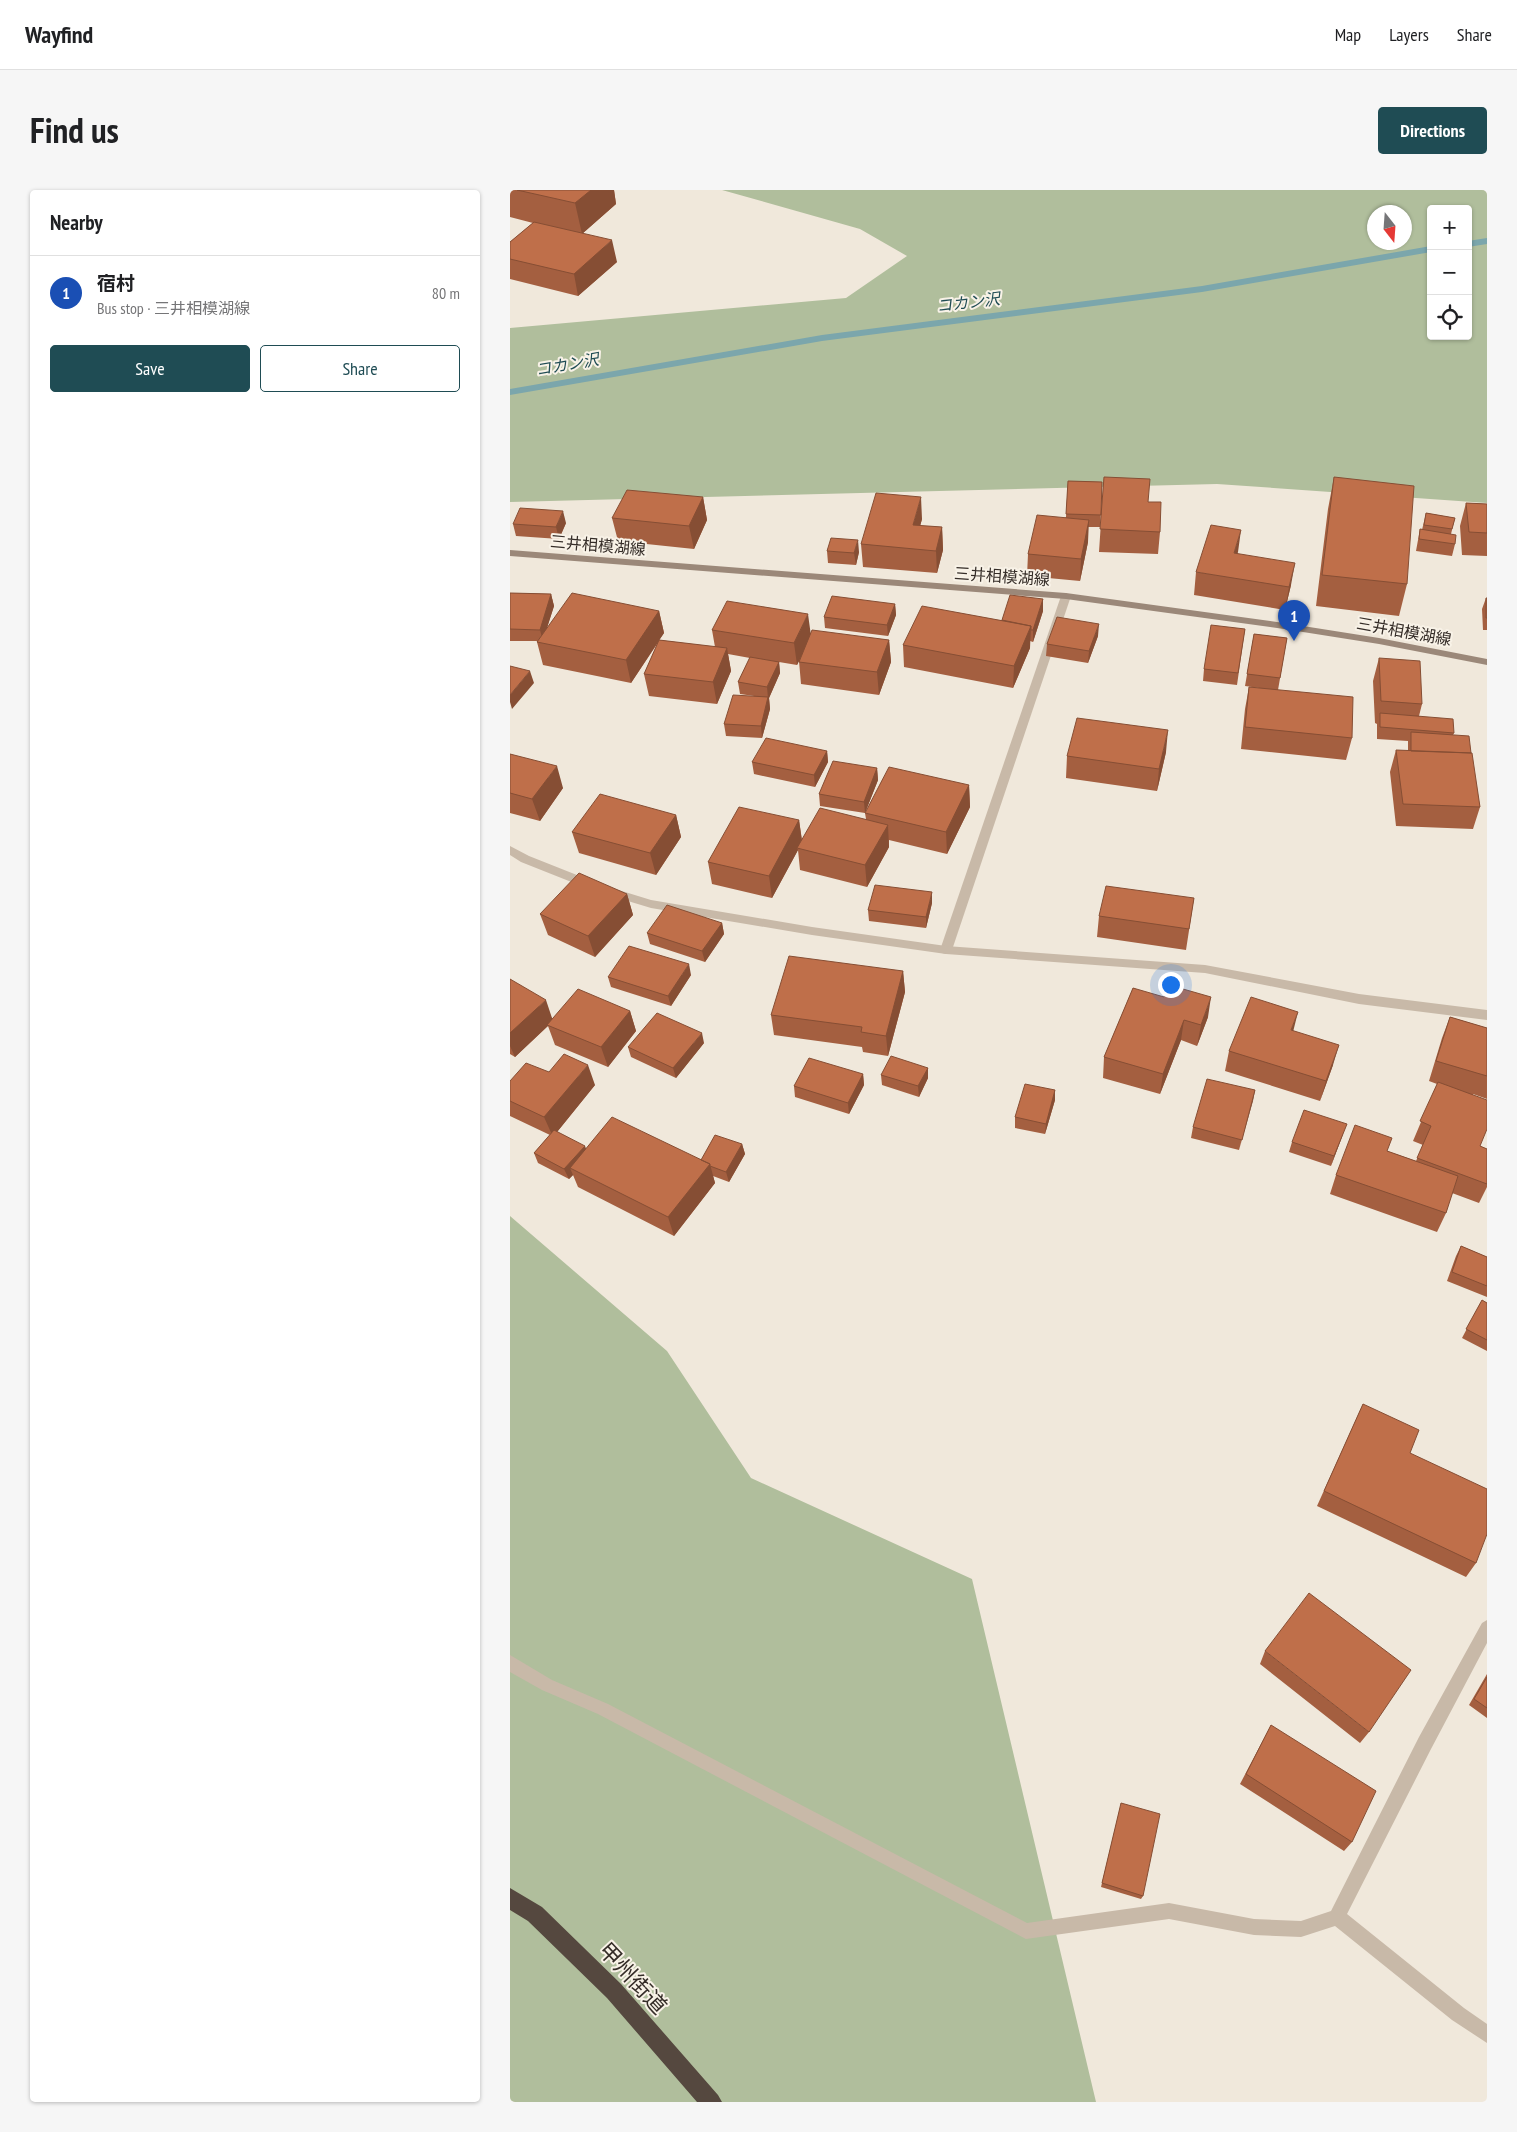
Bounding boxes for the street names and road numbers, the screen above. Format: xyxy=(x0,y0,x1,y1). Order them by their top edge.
street label: 三井相模湖線 xyxy=(549,531,647,559)
street label: 三井相模湖線 xyxy=(953,563,1051,589)
street label: 三井相模湖線 xyxy=(1355,613,1453,649)
street label: 甲州街道 xyxy=(593,1936,673,2020)

